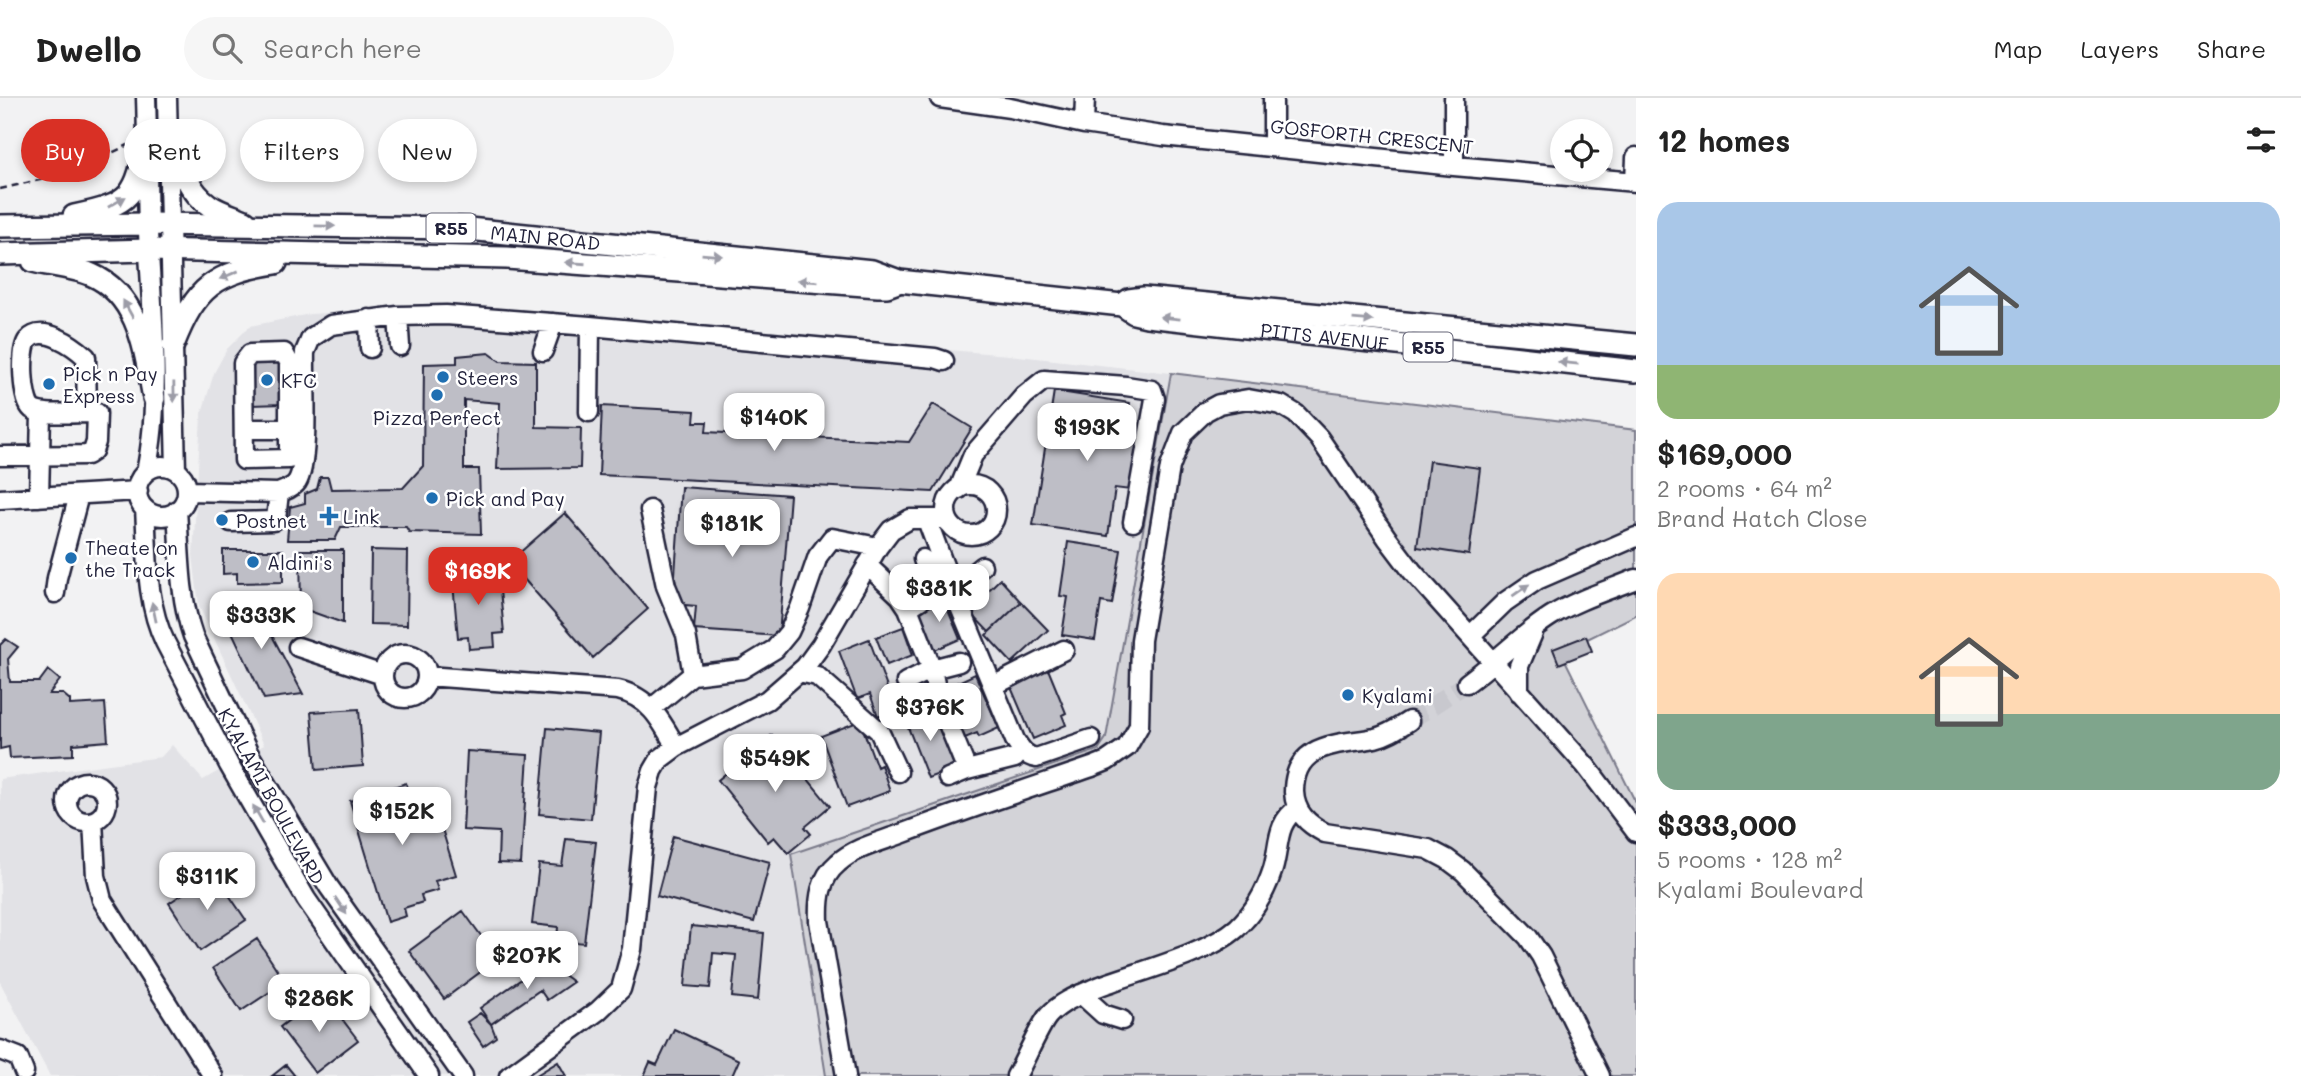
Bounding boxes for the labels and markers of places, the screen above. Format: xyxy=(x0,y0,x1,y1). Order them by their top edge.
place label: Pick n Pay Express xyxy=(63,361,158,408)
place label: Steers xyxy=(457,365,518,390)
place label: KFC xyxy=(281,368,317,393)
marker: Steers xyxy=(435,369,451,385)
marker: KFC xyxy=(259,372,275,388)
marker: Pick n Pay Express xyxy=(41,376,57,392)
marker: Pizza Perfect xyxy=(429,387,445,403)
pin: $140K xyxy=(725,394,823,453)
pin: $193K xyxy=(1038,404,1136,463)
place label: Pizza Perfect xyxy=(373,405,501,430)
place label: Pick and Pay xyxy=(446,486,565,511)
marker: Pick and Pay xyxy=(424,490,440,506)
pin: $181K xyxy=(683,500,781,559)
place label: Link xyxy=(343,504,379,529)
place label: Postnet xyxy=(236,508,307,533)
marker: Link xyxy=(321,508,337,524)
marker: Postnet xyxy=(214,512,230,528)
place label: Theate on the Track xyxy=(85,535,178,582)
pin: $169K xyxy=(429,547,527,607)
marker: Theate on the Track xyxy=(63,550,79,566)
place label: Aldini's xyxy=(267,550,333,575)
marker: Aldini's xyxy=(245,554,261,570)
pin: $381K xyxy=(890,564,988,624)
pin: $333K xyxy=(212,592,310,651)
place label: Kyalami xyxy=(1362,683,1433,708)
pin: $376K xyxy=(881,684,979,743)
marker: Kyalami xyxy=(1340,687,1356,703)
pin: $549K xyxy=(726,734,824,794)
pin: $152K xyxy=(353,788,451,847)
pin: $311K xyxy=(158,852,256,912)
pin: $207K xyxy=(478,932,576,991)
pin: $286K xyxy=(270,974,368,1034)

